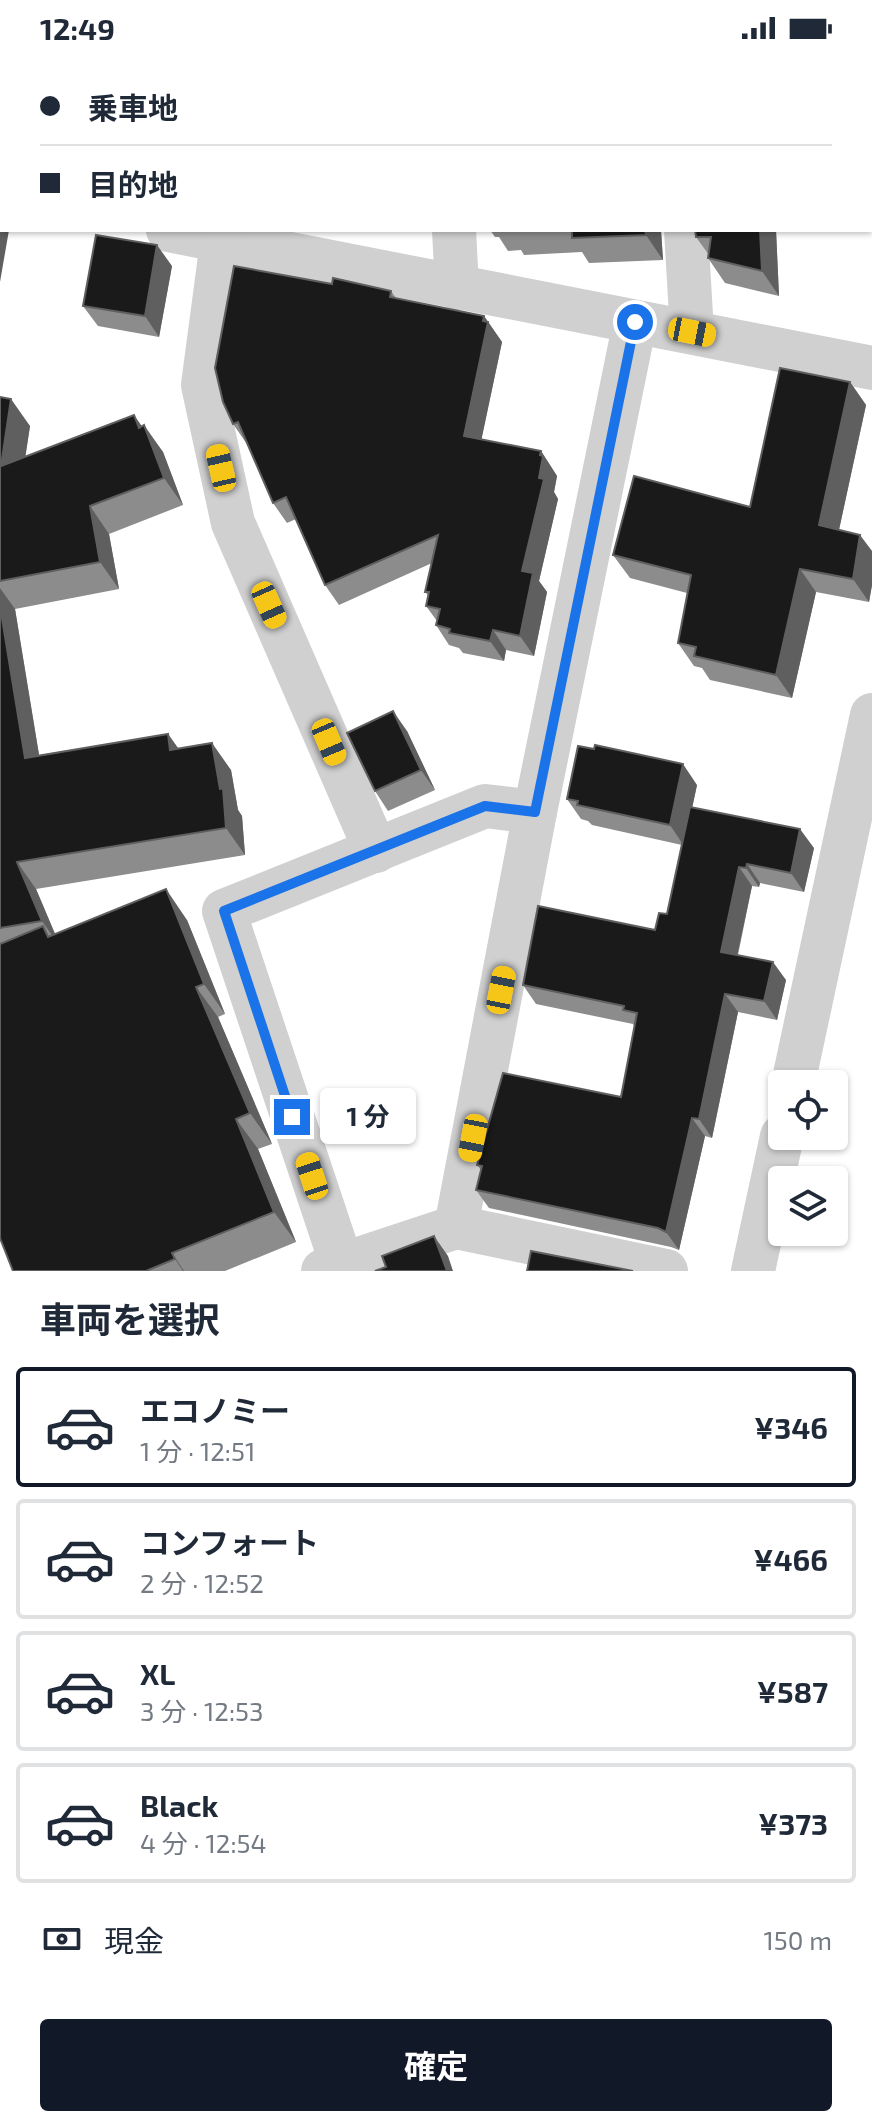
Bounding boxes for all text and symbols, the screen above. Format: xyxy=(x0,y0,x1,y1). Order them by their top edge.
text: 12:49 xyxy=(40,10,115,46)
text: 乗車地 xyxy=(88,89,178,125)
text: 目的地 xyxy=(88,166,178,202)
route start xyxy=(617,304,653,340)
car xyxy=(666,316,718,348)
car xyxy=(204,442,238,494)
car xyxy=(248,578,290,632)
car xyxy=(309,715,349,769)
car xyxy=(485,964,517,1016)
map controls xyxy=(768,1070,848,1246)
button: locate xyxy=(768,1070,848,1150)
callout: 1 分 xyxy=(320,1089,416,1145)
route end xyxy=(274,1099,310,1135)
text: 1 分 xyxy=(347,1100,389,1131)
car xyxy=(457,1112,489,1164)
car xyxy=(293,1149,331,1203)
button: layers xyxy=(768,1166,848,1246)
text: 車両を選択 xyxy=(40,1297,220,1340)
icon: car xyxy=(44,1391,116,1463)
text: エコノミー xyxy=(140,1392,290,1428)
text: ¥346 xyxy=(754,1409,828,1445)
text: 1 分 · 12:51 xyxy=(140,1435,255,1466)
icon: car xyxy=(44,1523,116,1595)
text: コンフォート xyxy=(140,1524,319,1560)
text: ¥466 xyxy=(754,1541,828,1577)
text: 2 分 · 12:52 xyxy=(140,1567,264,1598)
icon: car xyxy=(44,1655,116,1727)
text: XL xyxy=(140,1655,175,1691)
text: ¥587 xyxy=(757,1673,828,1709)
text: 3 分 · 12:53 xyxy=(140,1695,263,1726)
icon: car xyxy=(44,1787,116,1859)
text: Black xyxy=(140,1787,218,1823)
text: ¥373 xyxy=(758,1805,828,1841)
text: 4 分 · 12:54 xyxy=(140,1827,267,1858)
icon: cash xyxy=(40,1917,84,1961)
text: 現金 xyxy=(104,1922,164,1958)
text: 150 m xyxy=(763,1924,832,1955)
button: 確定 xyxy=(40,2019,832,2111)

